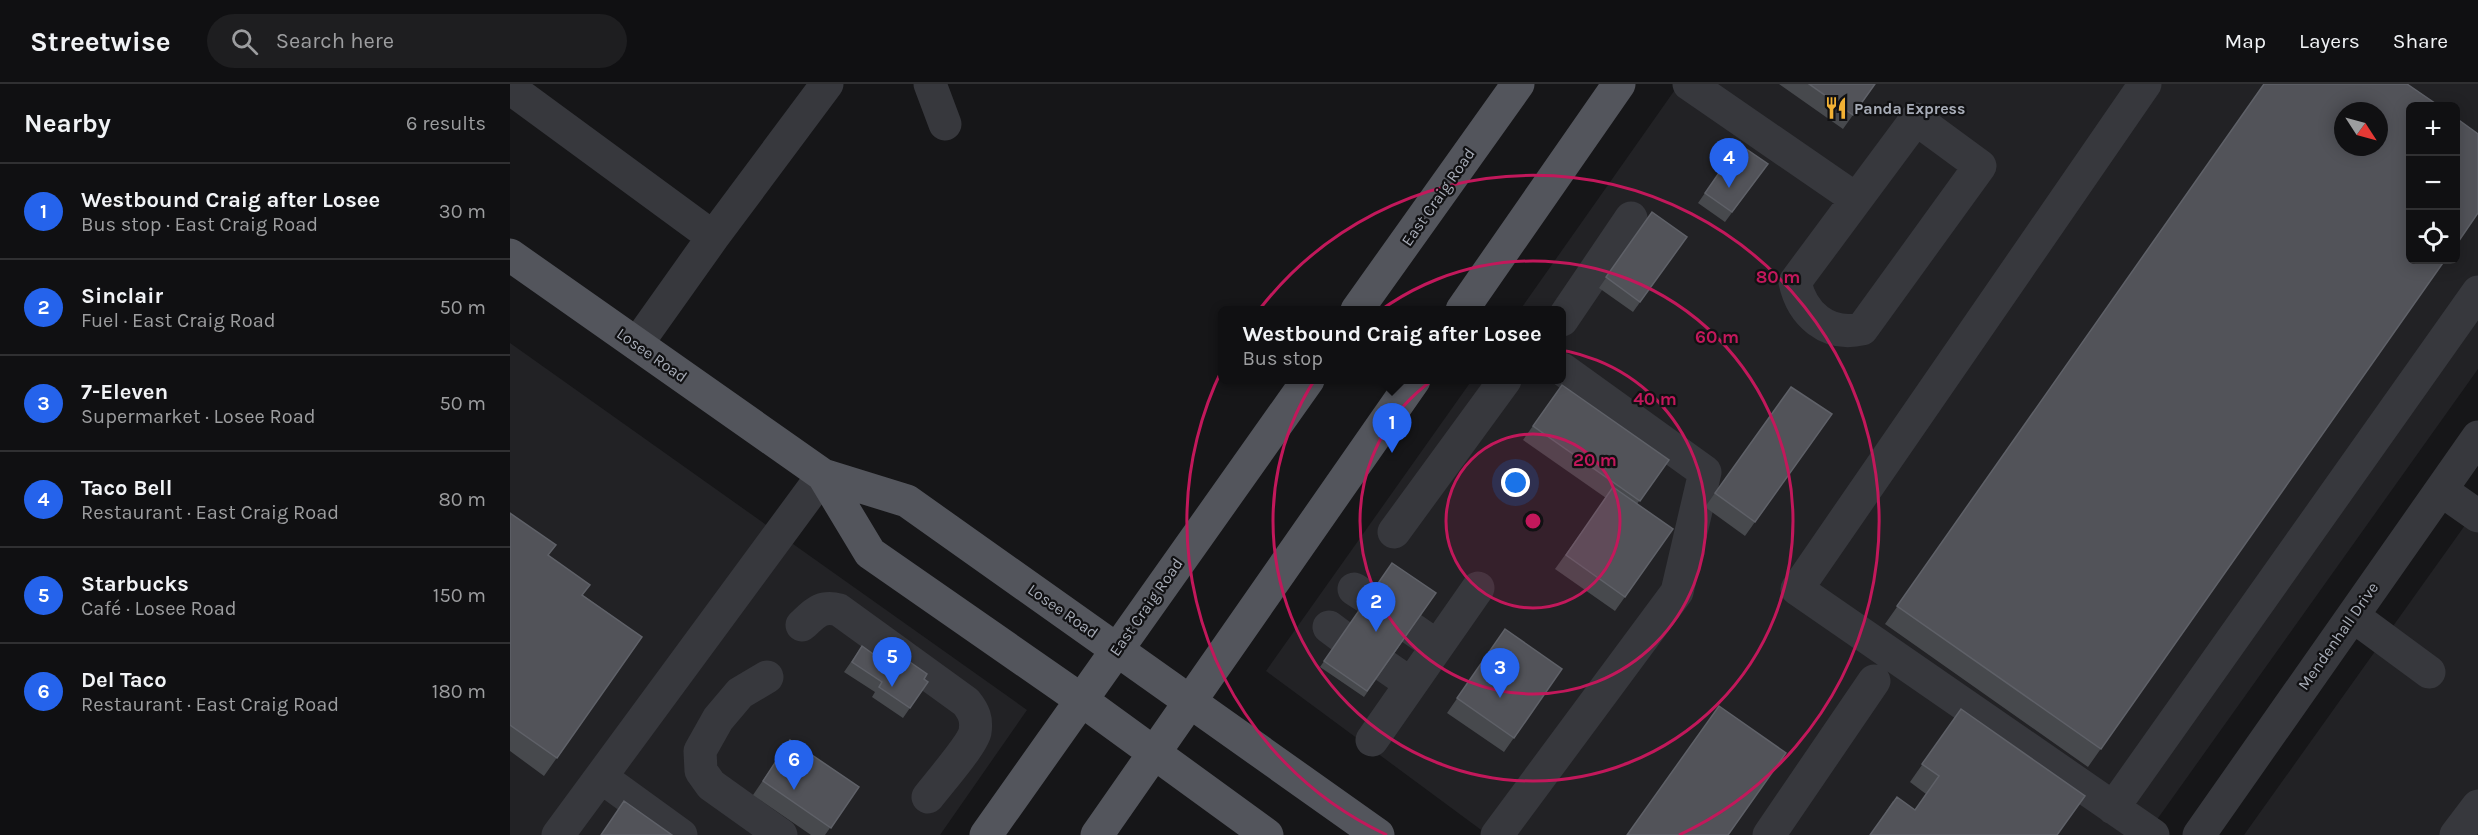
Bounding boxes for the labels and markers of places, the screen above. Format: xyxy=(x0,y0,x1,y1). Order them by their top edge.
restaurant icon: Panda Express xyxy=(1823,95,1849,121)
place label: Panda Express xyxy=(1854,99,1966,118)
pin: 4 xyxy=(1710,138,1748,188)
pin: 1 xyxy=(1372,404,1412,453)
centre of rings xyxy=(1523,511,1543,531)
pin: 2 xyxy=(1356,582,1396,632)
pin: 5 xyxy=(872,638,911,687)
pin: 3 xyxy=(1480,648,1520,698)
pin: 6 xyxy=(774,740,814,790)

